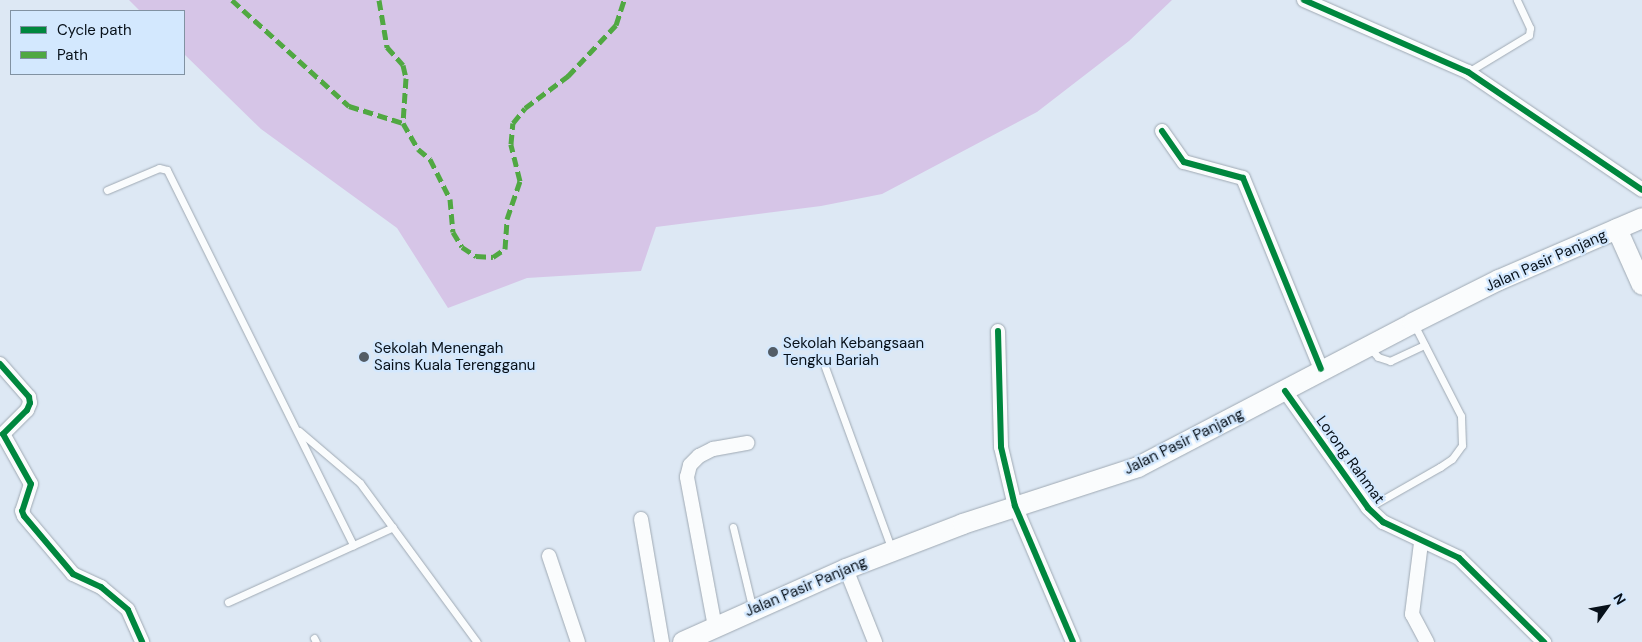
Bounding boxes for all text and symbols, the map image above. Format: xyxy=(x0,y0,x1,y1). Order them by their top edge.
legend xyxy=(10,10,185,75)
text: Cycle path xyxy=(57,20,132,40)
text: Path xyxy=(57,45,88,65)
street label: Jalan Pasir Panjang xyxy=(1483,226,1609,296)
place label: Sekolah Kebangsaan Tengku Bariah xyxy=(783,334,924,369)
place label: Sekolah Menengah Sains Kuala Terengganu xyxy=(374,339,535,374)
marker: Sekolah Kebangsaan Tengku Bariah xyxy=(767,346,779,358)
marker: Sekolah Menengah Sains Kuala Terengganu xyxy=(358,351,370,363)
street label: Jalan Pasir Panjang xyxy=(1121,405,1247,479)
street label: Lorong Rahmat xyxy=(1312,413,1388,507)
street label: Jalan Pasir Panjang xyxy=(742,553,870,621)
north arrow xyxy=(1582,582,1632,632)
text: N xyxy=(1609,590,1630,608)

